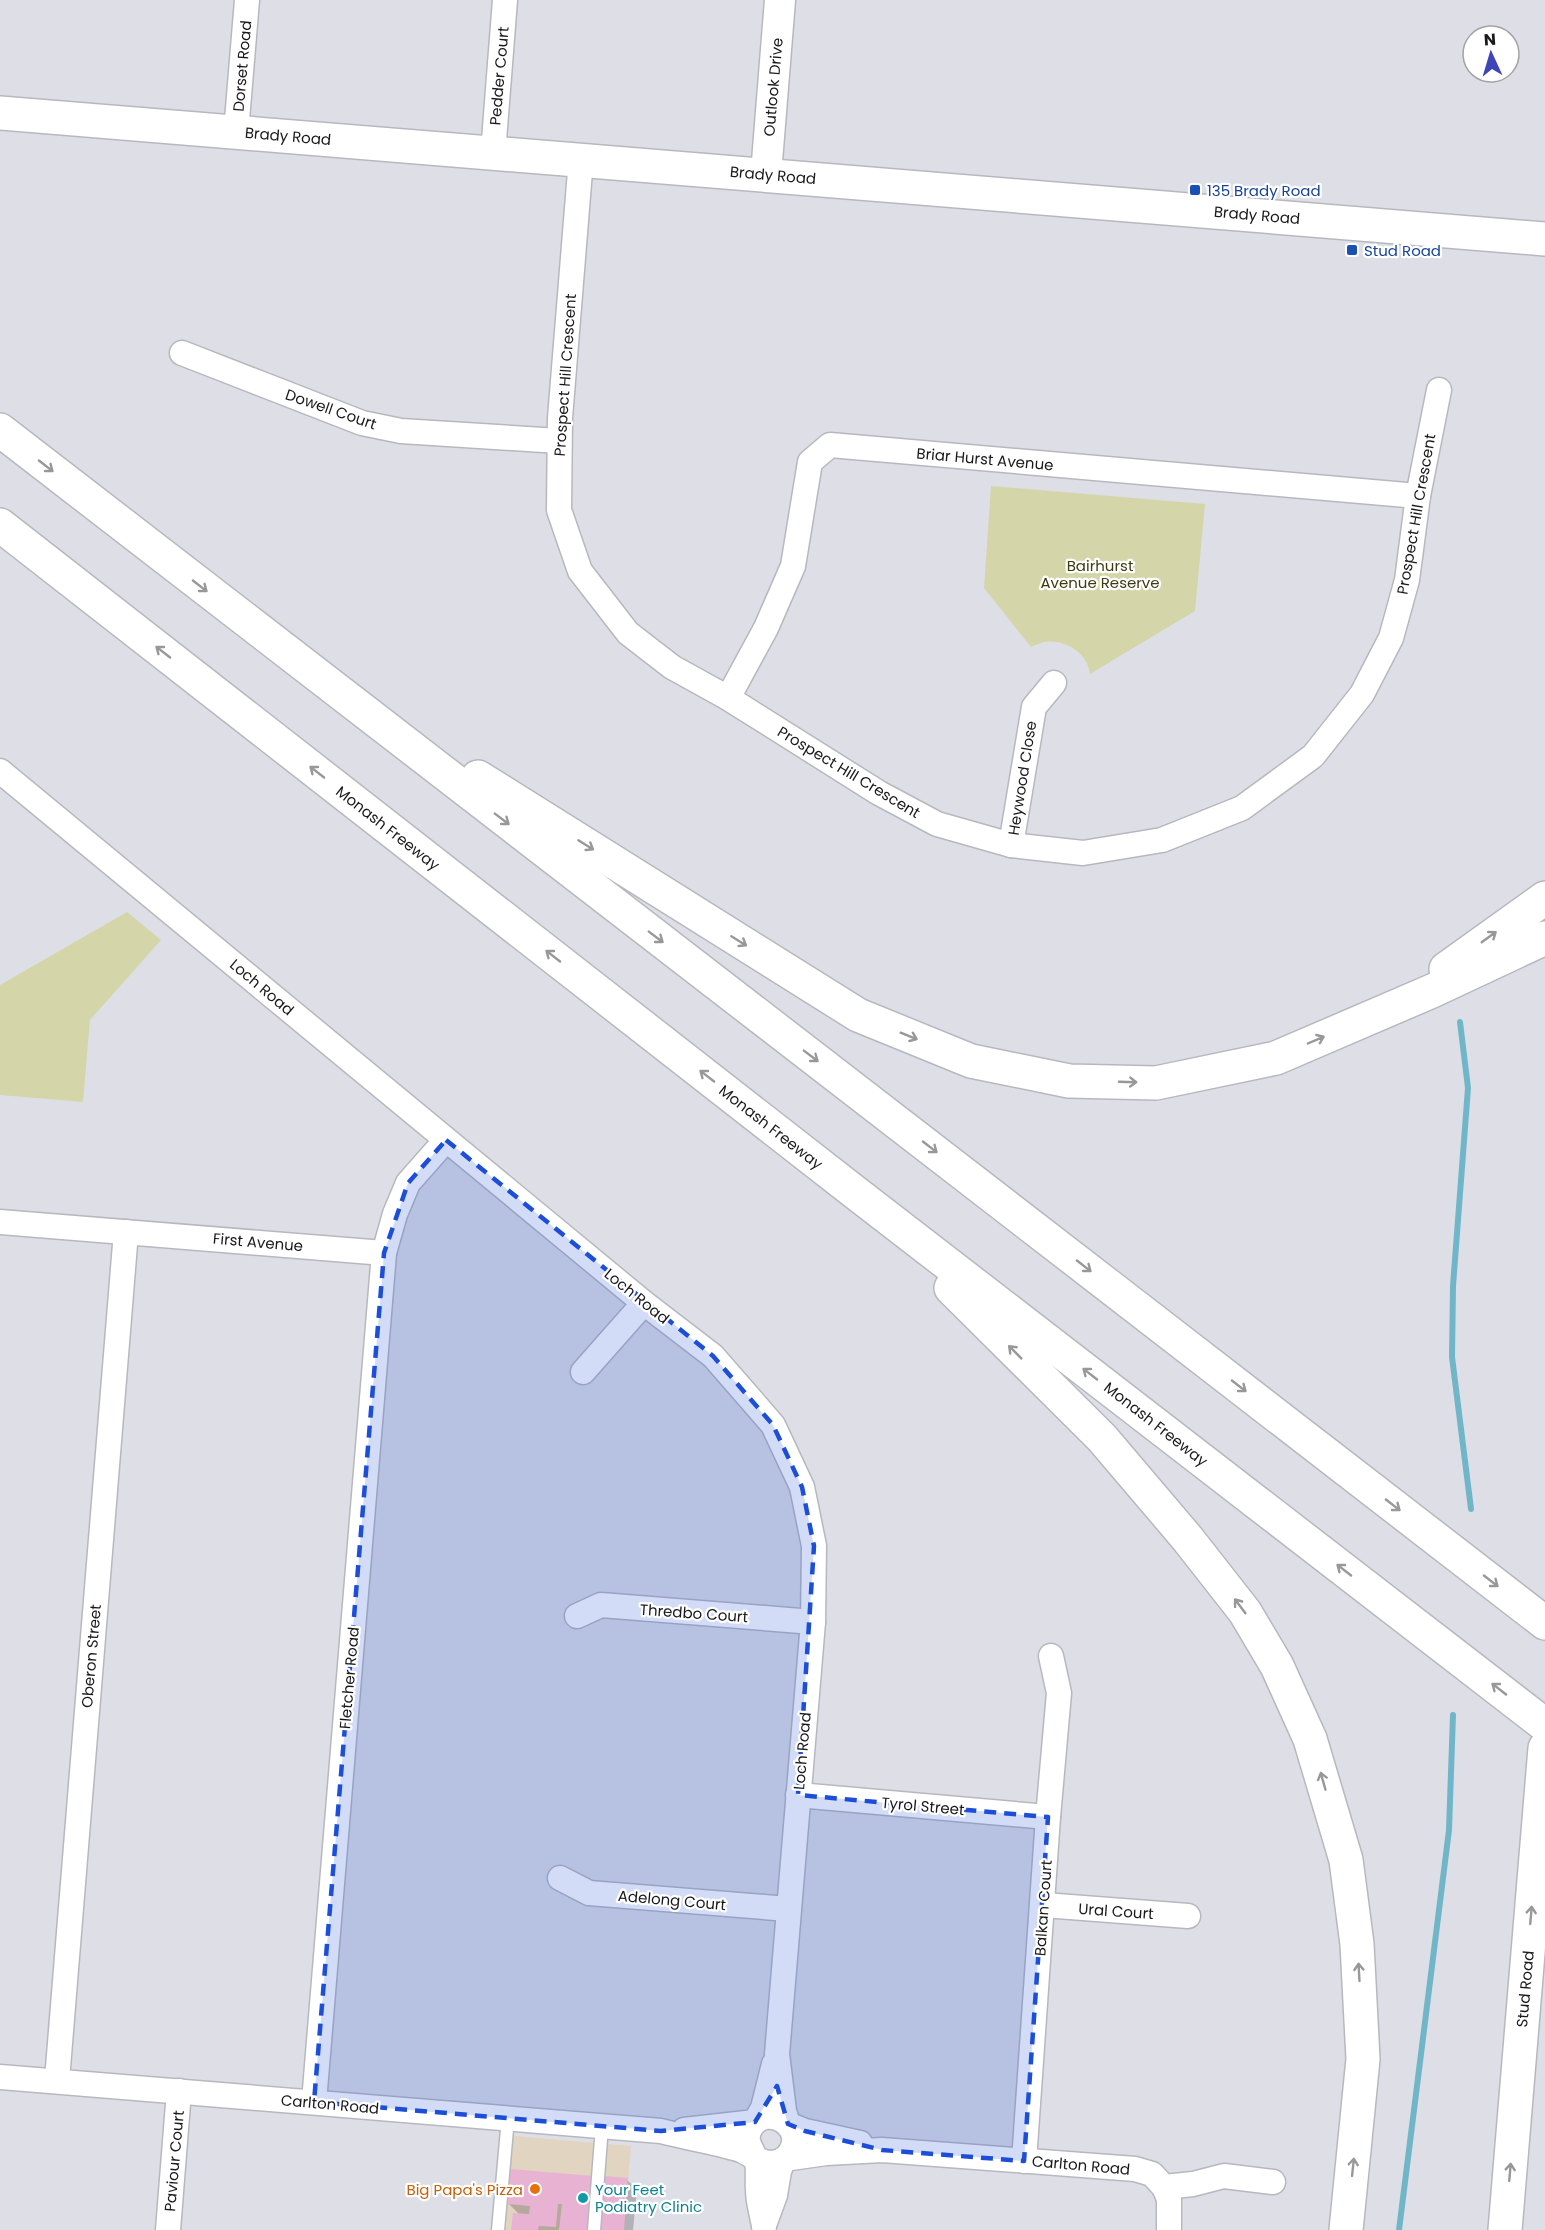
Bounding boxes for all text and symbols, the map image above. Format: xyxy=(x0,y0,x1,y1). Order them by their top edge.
street label: Dorset Road xyxy=(228,20,256,112)
north arrow xyxy=(1461,24,1521,84)
street label: Pedder Court xyxy=(484,26,514,126)
text: N xyxy=(1483,28,1497,51)
street label: Outlook Drive xyxy=(758,37,788,137)
street label: Brady Road xyxy=(244,122,332,150)
street label: Brady Road xyxy=(729,161,817,189)
place label: 135 Brady Road xyxy=(1207,180,1321,201)
marker: 135 Brady Road xyxy=(1188,183,1202,197)
street label: Brady Road xyxy=(1213,201,1301,229)
place label: Stud Road xyxy=(1364,240,1441,261)
marker: Stud Road xyxy=(1345,243,1359,257)
street label: Prospect Hill Crescent xyxy=(549,293,581,457)
street label: Dowell Court xyxy=(283,384,379,434)
street label: Prospect Hill Crescent xyxy=(1392,432,1440,596)
street label: Briar Hurst Avenue xyxy=(916,443,1054,475)
one-way arrow xyxy=(38,460,54,473)
park label: Bairhurst Avenue Reserve xyxy=(1040,555,1160,593)
one-way arrow xyxy=(192,580,208,593)
one-way arrow xyxy=(155,646,171,658)
street label: Heywood Close xyxy=(1003,719,1041,837)
street label: Prospect Hill Crescent xyxy=(774,721,924,823)
one-way arrow xyxy=(309,765,325,778)
street label: Monash Freeway xyxy=(332,781,445,876)
one-way arrow xyxy=(493,812,509,825)
one-way arrow xyxy=(577,839,594,851)
one-way arrow xyxy=(648,931,664,943)
one-way arrow xyxy=(1480,931,1496,943)
one-way arrow xyxy=(730,935,747,947)
one-way arrow xyxy=(545,950,561,963)
street label: Loch Road xyxy=(225,954,299,1020)
one-way arrow xyxy=(899,1031,917,1042)
one-way arrow xyxy=(1307,1034,1325,1045)
one-way arrow xyxy=(803,1049,819,1062)
one-way arrow xyxy=(699,1070,715,1083)
one-way arrow xyxy=(1117,1077,1137,1088)
street label: Monash Freeway xyxy=(715,1080,828,1175)
one-way arrow xyxy=(922,1141,938,1154)
street label: First Avenue xyxy=(212,1228,304,1256)
one-way arrow xyxy=(1076,1260,1092,1273)
street label: Loch Road xyxy=(600,1263,674,1329)
one-way arrow xyxy=(1008,1345,1023,1360)
one-way arrow xyxy=(1083,1367,1099,1380)
street label: Monash Freeway xyxy=(1100,1377,1213,1472)
one-way arrow xyxy=(1230,1379,1246,1392)
one-way arrow xyxy=(1385,1498,1401,1511)
one-way arrow xyxy=(1337,1564,1353,1577)
one-way arrow xyxy=(1482,1574,1498,1587)
one-way arrow xyxy=(1234,1598,1247,1614)
street label: Thredbo Court xyxy=(639,1599,749,1627)
street label: Oberon Street xyxy=(76,1603,106,1709)
street label: Fletcher Road xyxy=(334,1626,364,1730)
one-way arrow xyxy=(1491,1683,1507,1696)
street label: Loch Road xyxy=(788,1711,816,1791)
one-way arrow xyxy=(1317,1772,1328,1791)
street label: Tyrol Street xyxy=(881,1792,965,1820)
street label: Balkan Court xyxy=(1029,1859,1057,1957)
street label: Adelong Court xyxy=(617,1885,727,1915)
street label: Ural Court xyxy=(1078,1898,1154,1924)
one-way arrow xyxy=(1526,1905,1537,1925)
street label: Stud Road xyxy=(1511,1950,1539,2028)
one-way arrow xyxy=(1353,1963,1364,1983)
street label: Carlton Road xyxy=(280,2089,380,2119)
street label: Paviour Court xyxy=(159,2109,189,2213)
street label: Carlton Road xyxy=(1031,2150,1131,2180)
one-way arrow xyxy=(1348,2157,1359,2177)
one-way arrow xyxy=(1505,2162,1516,2182)
place label: Big Papa's Pizza xyxy=(406,2179,523,2200)
place label: Your Feet Podiatry Clinic xyxy=(595,2179,702,2217)
marker: Big Papa's Pizza xyxy=(528,2182,542,2196)
marker: Your Feet Podiatry Clinic xyxy=(576,2191,590,2205)

